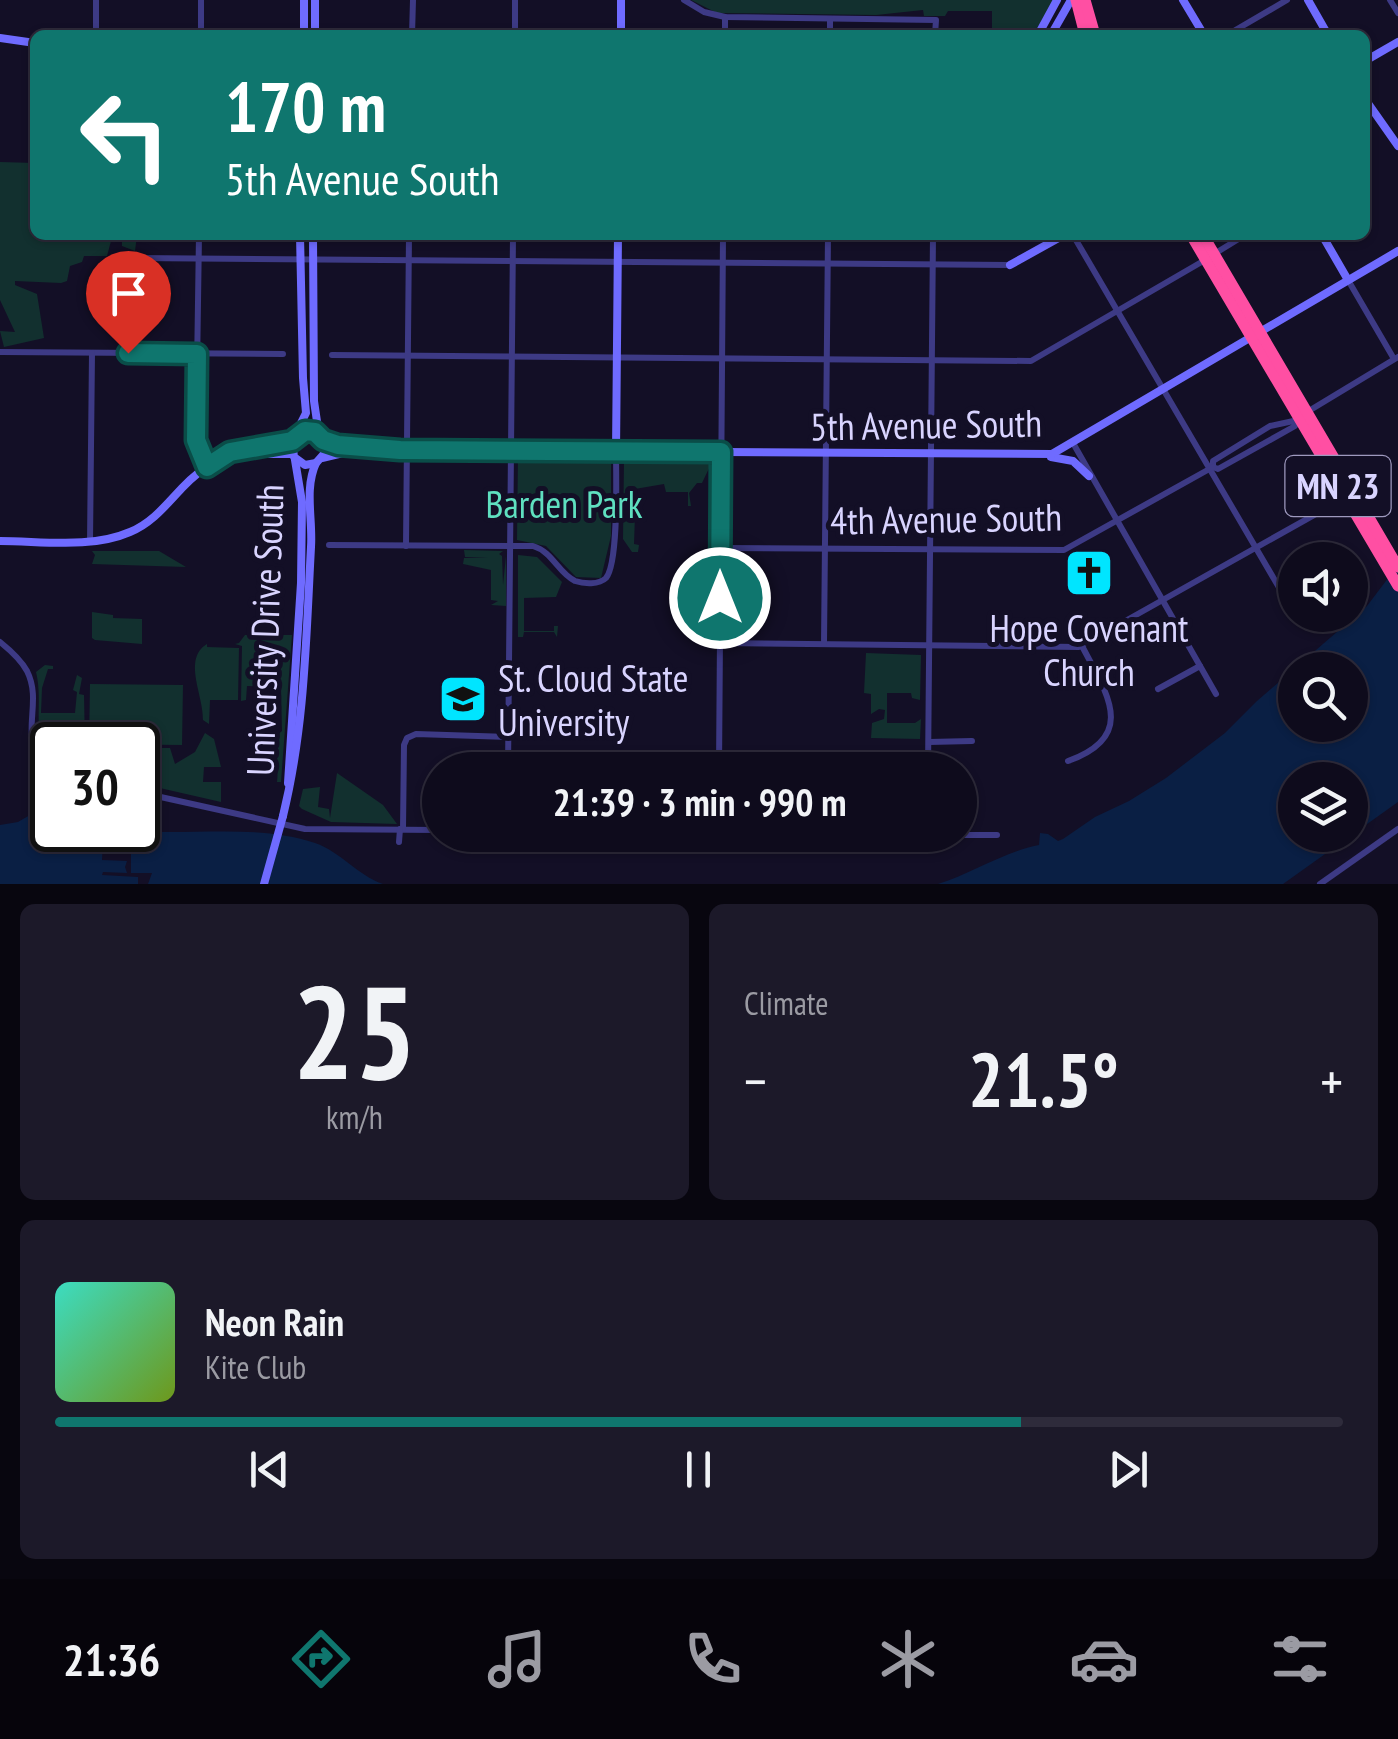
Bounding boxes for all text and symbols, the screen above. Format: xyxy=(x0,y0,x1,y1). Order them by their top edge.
text: 170 m xyxy=(225,61,386,151)
icon: left xyxy=(60,70,190,200)
text: 5th Avenue South xyxy=(225,149,500,207)
pin xyxy=(86,251,171,354)
icon: arrive xyxy=(101,266,156,321)
street label: 5th Avenue South xyxy=(810,397,1042,451)
road number: MN 23 xyxy=(1286,456,1390,516)
park label: Barden Park xyxy=(486,479,643,528)
street label: University Drive South xyxy=(234,483,294,777)
street label: 4th Avenue South xyxy=(830,491,1062,545)
map controls xyxy=(1278,542,1368,852)
button: sound xyxy=(1278,542,1368,632)
position arrow xyxy=(668,546,772,650)
church icon: Hope Covenant Church xyxy=(1063,547,1115,599)
place label: Hope Covenant Church xyxy=(990,603,1189,696)
button: search xyxy=(1278,652,1368,742)
place label: St. Cloud State University xyxy=(498,653,688,746)
school or university icon: St. Cloud State University xyxy=(437,673,489,725)
speed limit sign: 30 xyxy=(30,722,160,852)
button: layers xyxy=(1278,762,1368,852)
text: 21:39 · 3 min · 990 m xyxy=(553,777,846,826)
text: 25 xyxy=(292,947,417,1115)
text: Climate xyxy=(744,982,828,1024)
text: 21.5° xyxy=(968,1031,1119,1128)
text: − xyxy=(744,1045,767,1116)
text: + xyxy=(1320,1045,1343,1116)
text: km/h xyxy=(326,1096,383,1138)
text: Neon Rain xyxy=(205,1297,344,1346)
text: Kite Club xyxy=(205,1346,306,1388)
icon: previous xyxy=(242,1442,297,1497)
icon: pause xyxy=(671,1442,726,1497)
icon: next xyxy=(1101,1442,1156,1497)
icon: directions xyxy=(286,1624,356,1694)
icon: music xyxy=(482,1624,552,1694)
icon: phone xyxy=(678,1624,748,1694)
icon: climate xyxy=(873,1624,943,1694)
icon: car xyxy=(1069,1624,1139,1694)
icon: filters xyxy=(1265,1624,1335,1694)
text: 21:36 xyxy=(63,1630,160,1688)

